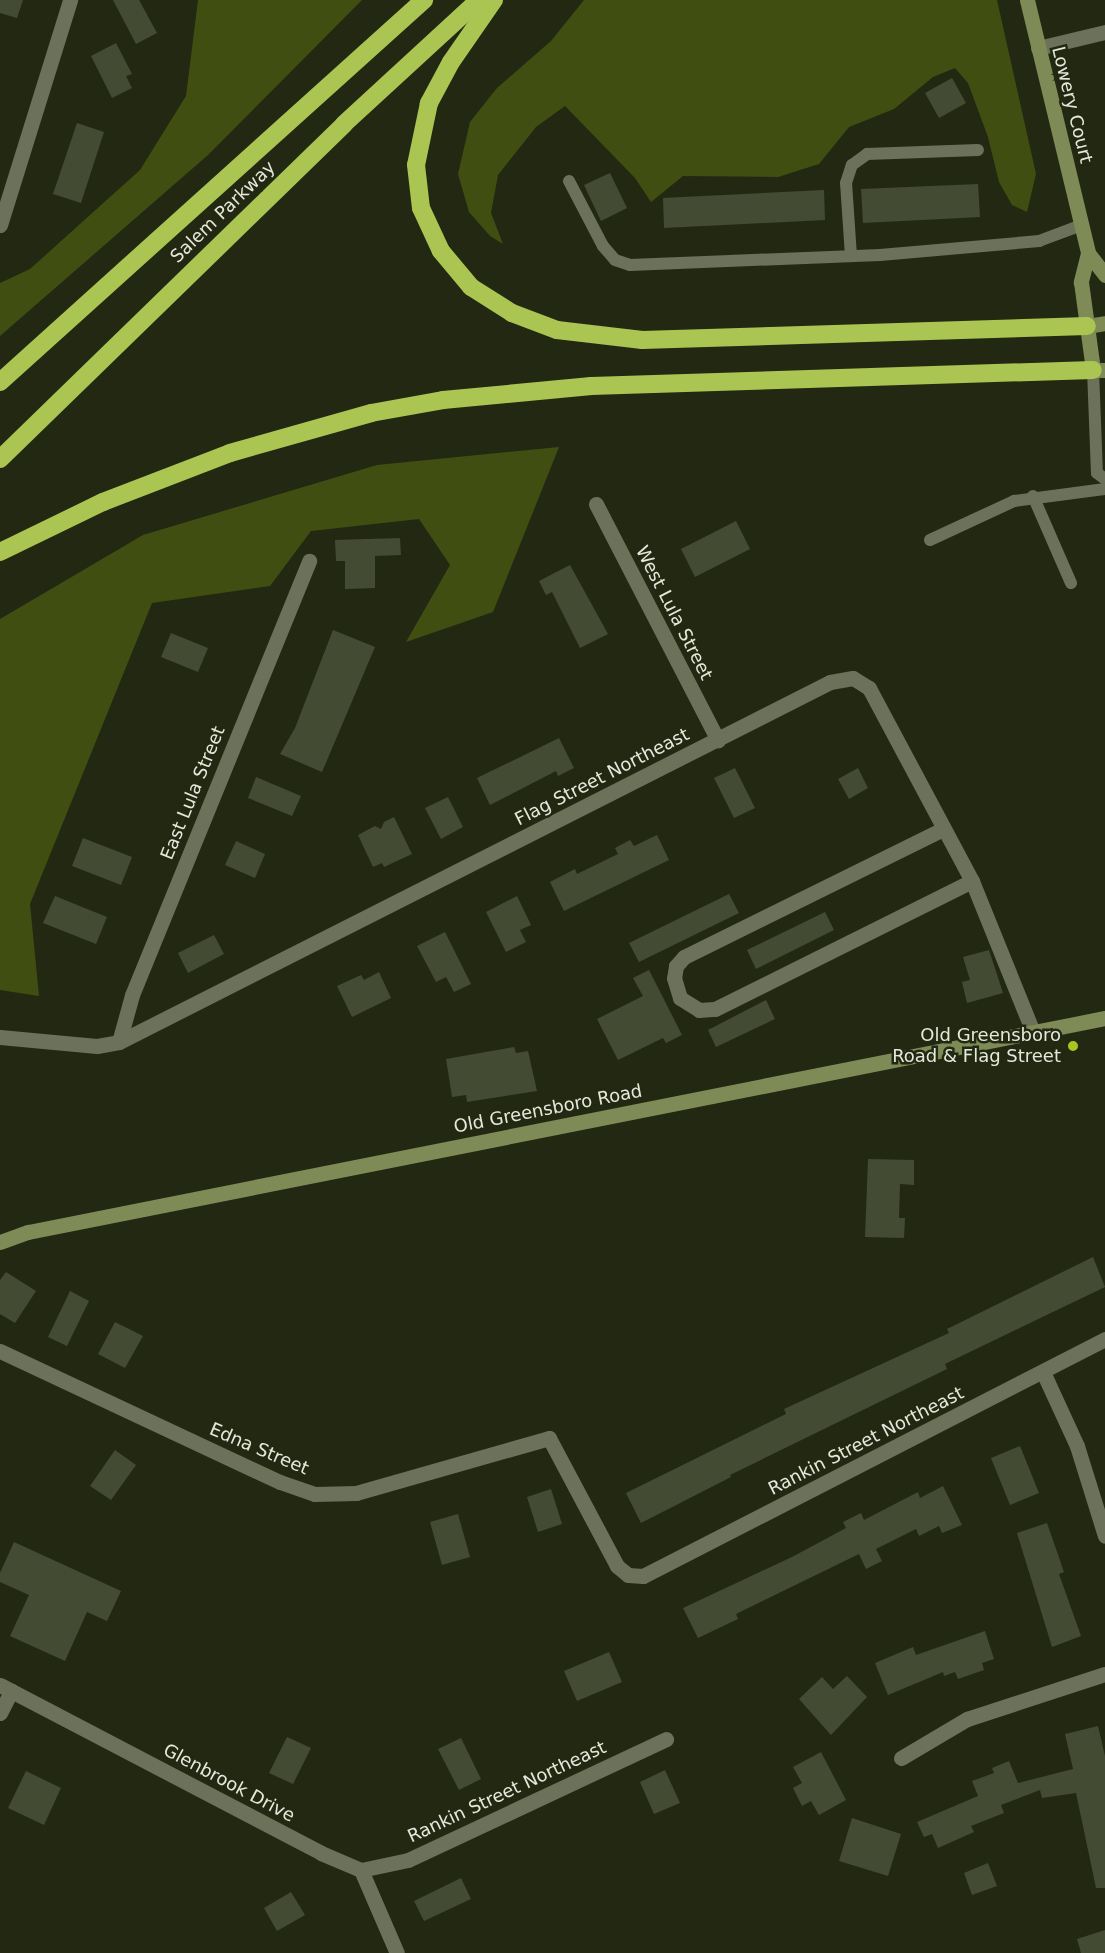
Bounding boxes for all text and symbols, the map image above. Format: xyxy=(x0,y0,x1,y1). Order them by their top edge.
street label: Lowery Court xyxy=(1047,44,1097,166)
street label: Salem Parkway xyxy=(166,157,280,267)
street label: West Lula Street xyxy=(631,542,717,684)
street label: East Lula Street xyxy=(156,723,230,863)
street label: Flag Street Northeast xyxy=(511,724,693,830)
place label: Old Greensboro Road & Flag Street xyxy=(892,1025,1061,1068)
marker: Old Greensboro Road & Flag Street xyxy=(1066,1039,1080,1053)
street label: Old Greensboro Road xyxy=(452,1080,644,1138)
street label: Rankin Street Northeast xyxy=(765,1382,967,1500)
street label: Edna Street xyxy=(206,1418,312,1480)
street label: Rankin Street Northeast xyxy=(404,1736,610,1848)
street label: Glenbrook Drive xyxy=(159,1739,299,1827)

